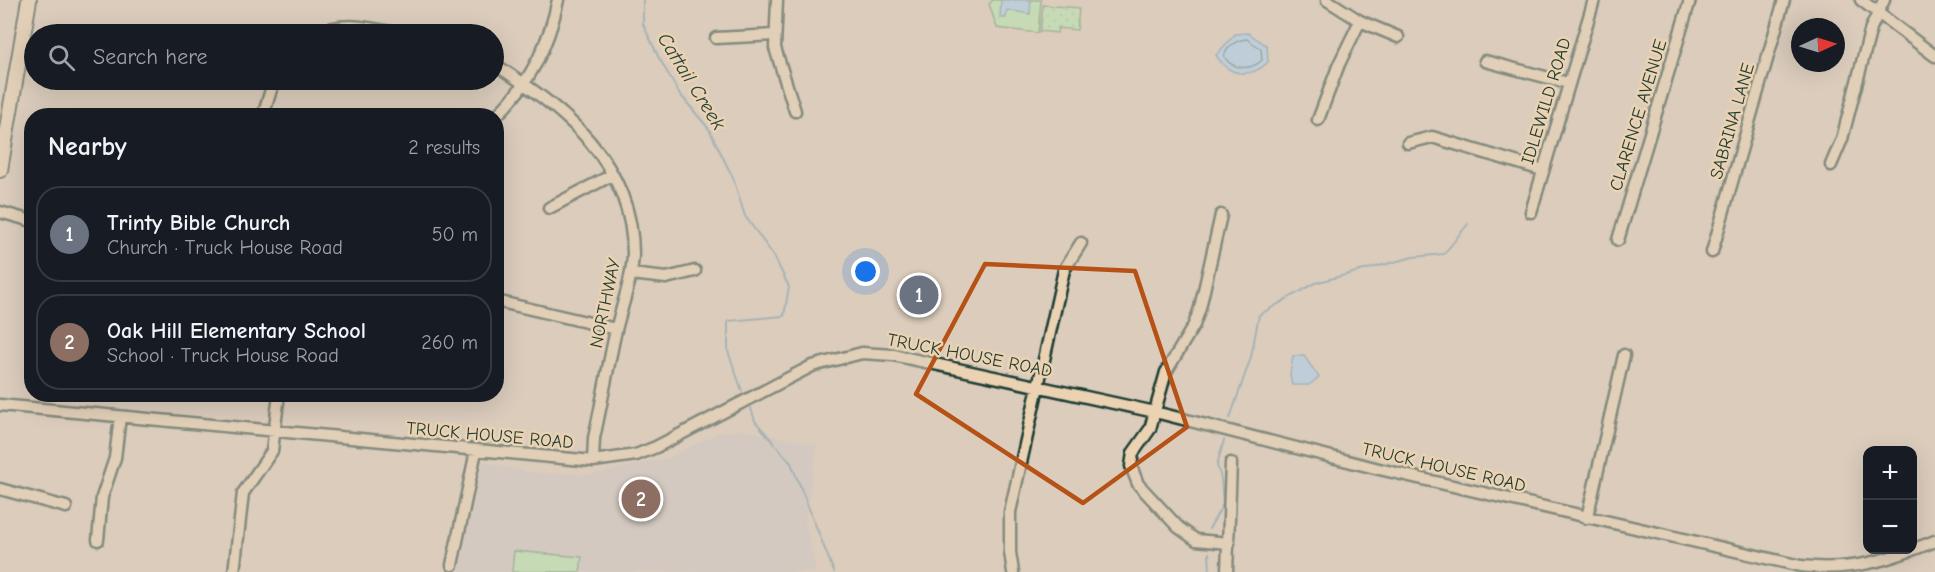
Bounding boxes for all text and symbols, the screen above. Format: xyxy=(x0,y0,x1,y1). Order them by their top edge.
north arrow xyxy=(1791,18,1845,72)
search box xyxy=(24,24,504,90)
water label: Cattail Creek xyxy=(653,28,731,134)
street label: IDLEWILD ROAD xyxy=(1517,35,1576,167)
street label: CLARENCE AVENUE xyxy=(1605,37,1672,193)
icon: search xyxy=(45,41,78,74)
text: Search here xyxy=(93,44,208,70)
street label: SABRINA LANE xyxy=(1706,61,1759,182)
text: Nearby xyxy=(48,132,127,162)
text: 2 results xyxy=(408,136,480,159)
text: Trinty Bible Church xyxy=(107,210,290,236)
text: 1 xyxy=(66,223,73,246)
text: 50 m xyxy=(432,223,478,246)
text: Church · Truck House Road xyxy=(107,236,343,259)
street label: NORTHWAY xyxy=(586,256,625,350)
your location xyxy=(851,257,880,286)
pin: 1 xyxy=(900,272,938,318)
text: Oak Hill Elementary School xyxy=(107,318,366,344)
street label: TRUCK HOUSE ROAD xyxy=(886,329,1054,382)
text: 2 xyxy=(65,331,74,354)
text: 260 m xyxy=(421,331,478,354)
text: School · Truck House Road xyxy=(107,344,339,367)
street label: TRUCK HOUSE ROAD xyxy=(406,418,574,453)
street label: TRUCK HOUSE ROAD xyxy=(1360,438,1528,497)
map controls xyxy=(1863,446,1917,554)
button: + xyxy=(1863,446,1917,500)
pin: 2 xyxy=(622,476,660,522)
button: − xyxy=(1863,500,1917,554)

